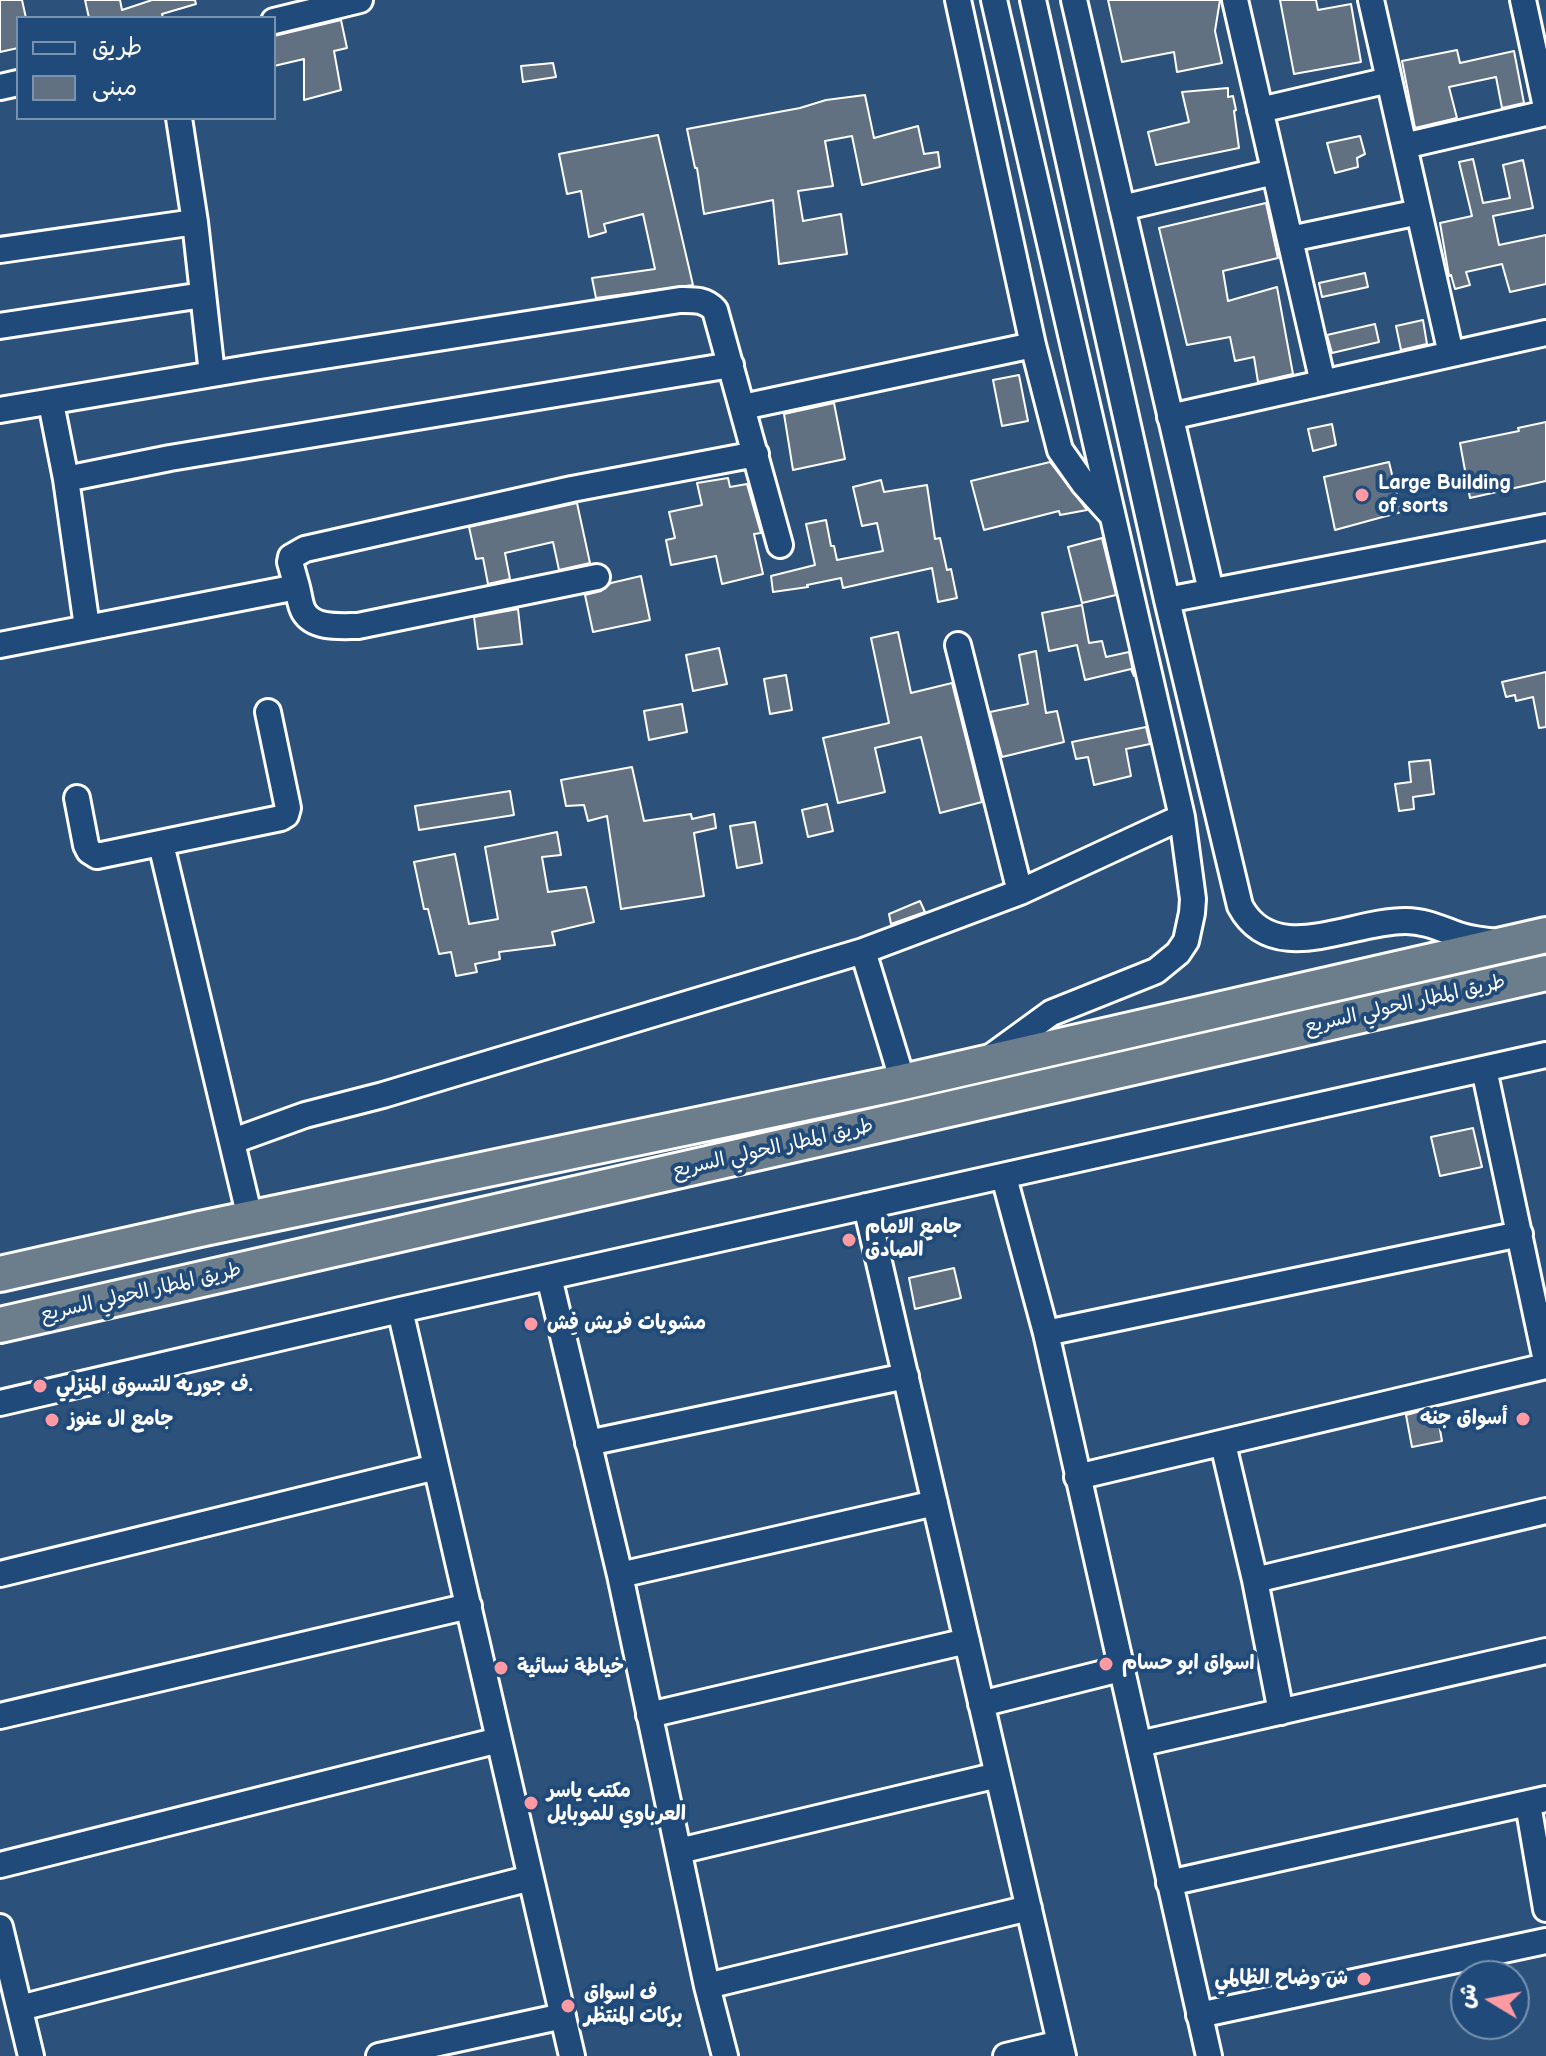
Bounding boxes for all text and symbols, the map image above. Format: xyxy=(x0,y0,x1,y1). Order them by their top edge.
legend xyxy=(16,16,276,120)
text: طريق xyxy=(92,33,142,62)
text: مبنى xyxy=(92,73,137,102)
place label: Large Building of sorts xyxy=(1378,472,1511,519)
marker: Large Building of sorts xyxy=(1353,486,1371,504)
street label: طريق المطار الحولي السريع xyxy=(1302,970,1508,1040)
street label: طريق المطار الحولي السريع xyxy=(670,1114,876,1184)
place label: جامع الامام الصادق xyxy=(865,1216,962,1263)
marker: جامع الامام الصادق xyxy=(840,1231,858,1249)
street label: طريق المطار الحولي السريع xyxy=(38,1258,244,1328)
place label: مشويات فريش فِش xyxy=(547,1312,706,1336)
marker: مشويات فريش فِش xyxy=(522,1315,540,1333)
place label: ف جوريه للتسوق المنزلي. xyxy=(56,1374,253,1398)
marker: ف جوريه للتسوق المنزلي. xyxy=(31,1377,49,1395)
place label: أسواق جنه xyxy=(1420,1407,1507,1431)
place label: جامع ال عنوز xyxy=(68,1408,173,1432)
marker: أسواق جنه xyxy=(1514,1410,1532,1428)
marker: جامع ال عنوز xyxy=(43,1411,61,1429)
place label: اسواق ابو حسام xyxy=(1122,1652,1254,1676)
marker: اسواق ابو حسام xyxy=(1097,1655,1115,1673)
place label: خياطة نسائية xyxy=(517,1656,624,1680)
marker: خياطة نسائية xyxy=(492,1659,510,1677)
place label: مكتب ياسر العرباوي للموبايل xyxy=(547,1780,686,1827)
marker: مكتب ياسر العرباوي للموبايل xyxy=(522,1794,540,1812)
north arrow xyxy=(1450,1960,1530,2040)
place label: ش وضاح الظالمي xyxy=(1214,1967,1348,1991)
marker: ش وضاح الظالمي xyxy=(1355,1970,1373,1988)
place label: ف اسواق بركات المنتظر xyxy=(584,1982,682,2029)
text: ش xyxy=(1452,1982,1483,2010)
marker: ف اسواق بركات المنتظر xyxy=(559,1997,577,2015)

